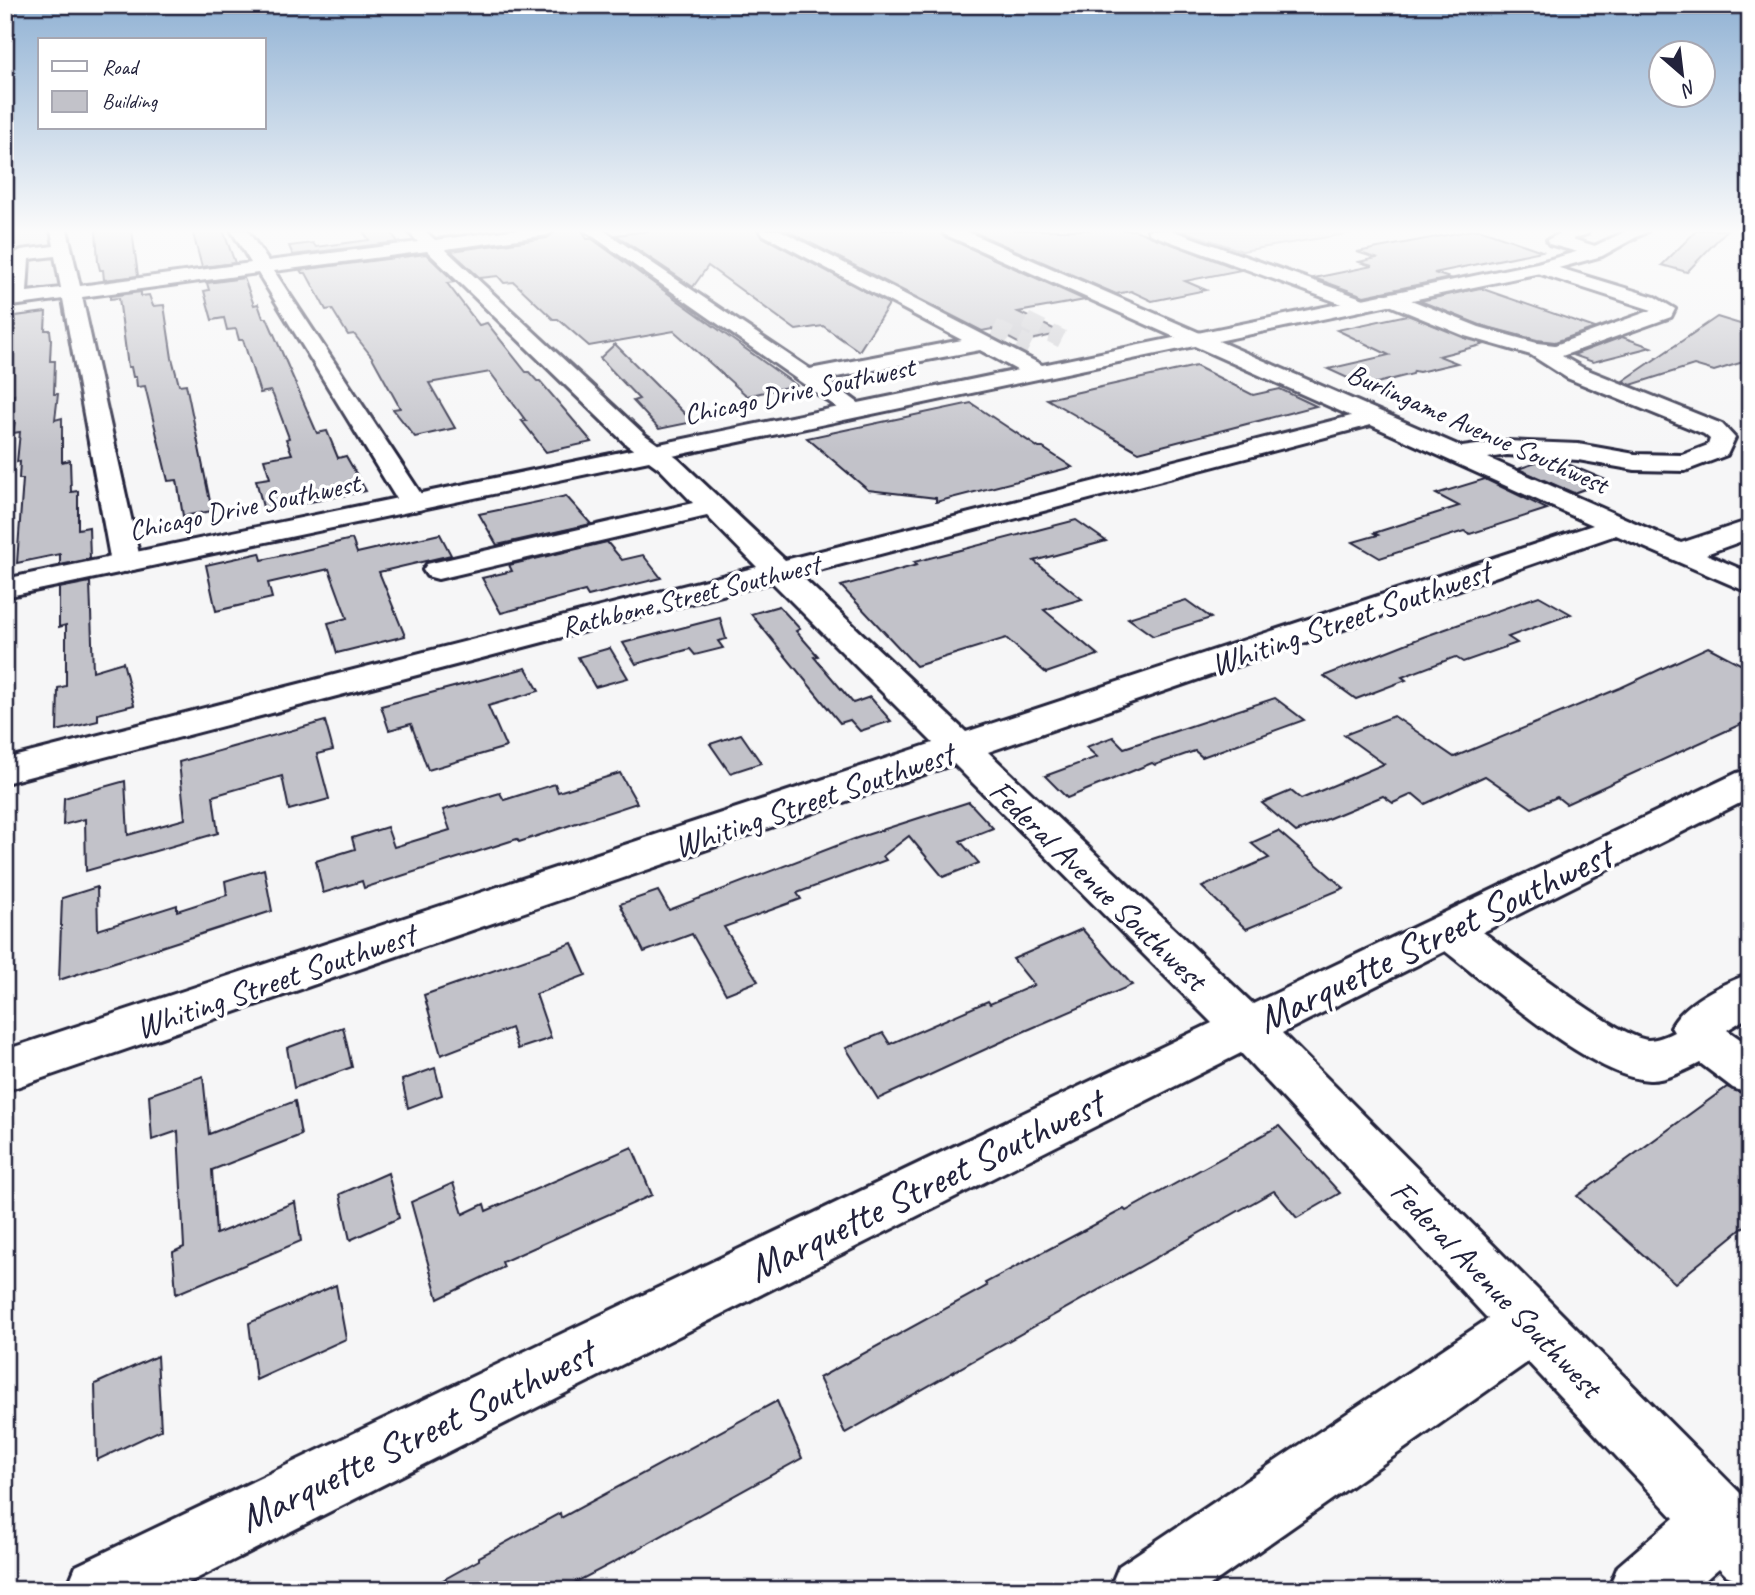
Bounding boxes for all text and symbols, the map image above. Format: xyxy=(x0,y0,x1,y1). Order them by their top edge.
legend xyxy=(38,38,266,130)
north arrow xyxy=(1646,38,1716,108)
text: Road xyxy=(102,54,141,80)
text: N xyxy=(1676,75,1700,103)
text: Building xyxy=(102,88,159,114)
street label: Chicago Drive Southwest xyxy=(681,348,920,432)
street label: Burlingame Avenue Southwest xyxy=(1342,355,1616,503)
street label: Chicago Drive Southwest xyxy=(126,464,365,548)
street label: Rathbone Street Southwest xyxy=(557,546,827,645)
street label: Whiting Street Southwest xyxy=(1205,549,1499,685)
street label: Whiting Street Southwest xyxy=(668,731,962,867)
street label: Federal Avenue Southwest xyxy=(980,770,1218,1002)
street label: Marquette Street Southwest xyxy=(1249,827,1625,1045)
street label: Whiting Street Southwest xyxy=(130,912,424,1048)
street label: Marquette Street Southwest xyxy=(740,1076,1116,1294)
street label: Federal Avenue Southwest xyxy=(1381,1171,1613,1409)
street label: Marquette Street Southwest xyxy=(231,1326,607,1544)

